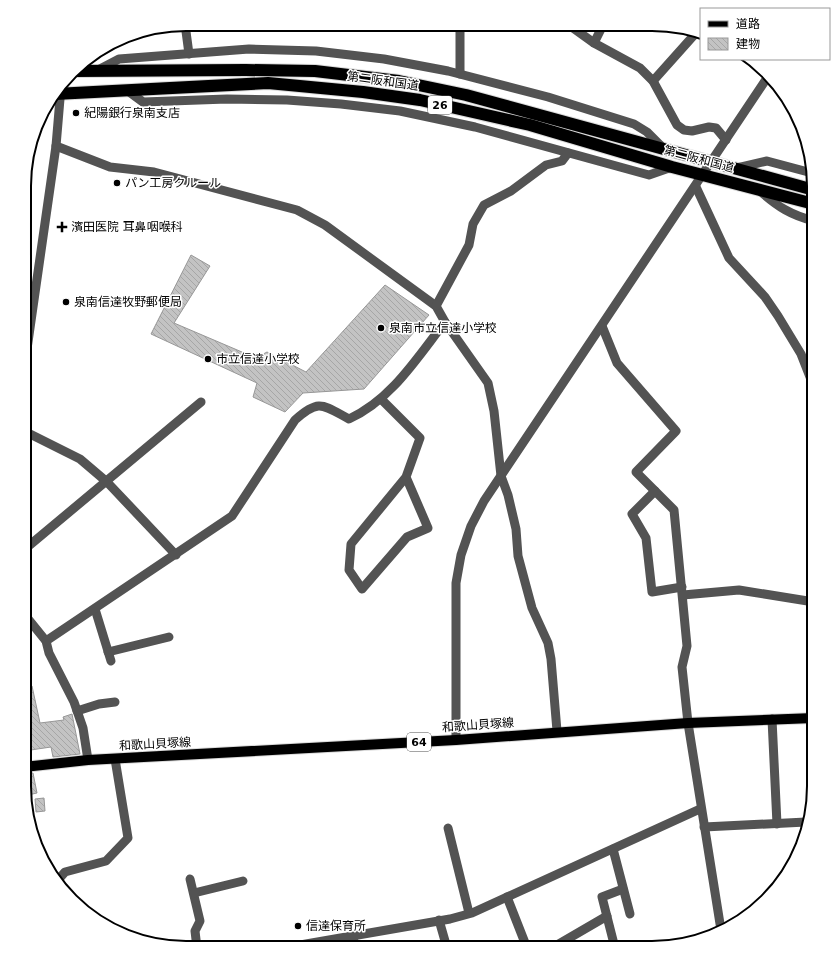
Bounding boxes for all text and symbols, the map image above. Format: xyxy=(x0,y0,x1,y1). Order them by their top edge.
legend xyxy=(700,8,830,60)
text: 道路 xyxy=(736,17,760,31)
text: 建物 xyxy=(736,37,760,51)
street label: 第二阪和国道 xyxy=(346,69,420,93)
road number: 26 xyxy=(428,96,452,114)
place label: 紀陽銀行泉南支店 xyxy=(84,106,180,120)
marker: 紀陽銀行泉南支店 xyxy=(71,108,81,118)
street label: 第二阪和国道 xyxy=(662,143,736,175)
place label: パン工房クルール xyxy=(125,176,221,190)
marker: パン工房クルール xyxy=(112,178,122,188)
place label: 濱田医院 耳鼻咽喉科 xyxy=(71,220,183,234)
marker: 濱田医院 耳鼻咽喉科 xyxy=(56,221,68,233)
place label: 泉南信達牧野郵便局 xyxy=(74,295,182,309)
marker: 泉南信達牧野郵便局 xyxy=(61,297,71,307)
place label: 泉南市立信達小学校 xyxy=(389,321,497,335)
marker: 泉南市立信達小学校 xyxy=(376,323,386,333)
place label: 市立信達小学校 xyxy=(216,352,300,366)
marker: 市立信達小学校 xyxy=(203,354,213,364)
street label: 和歌山貝塚線 xyxy=(442,716,514,734)
road number: 64 xyxy=(407,733,431,751)
street label: 和歌山貝塚線 xyxy=(119,735,191,753)
place label: 信達保育所 xyxy=(306,919,366,933)
marker: 信達保育所 xyxy=(293,921,303,931)

